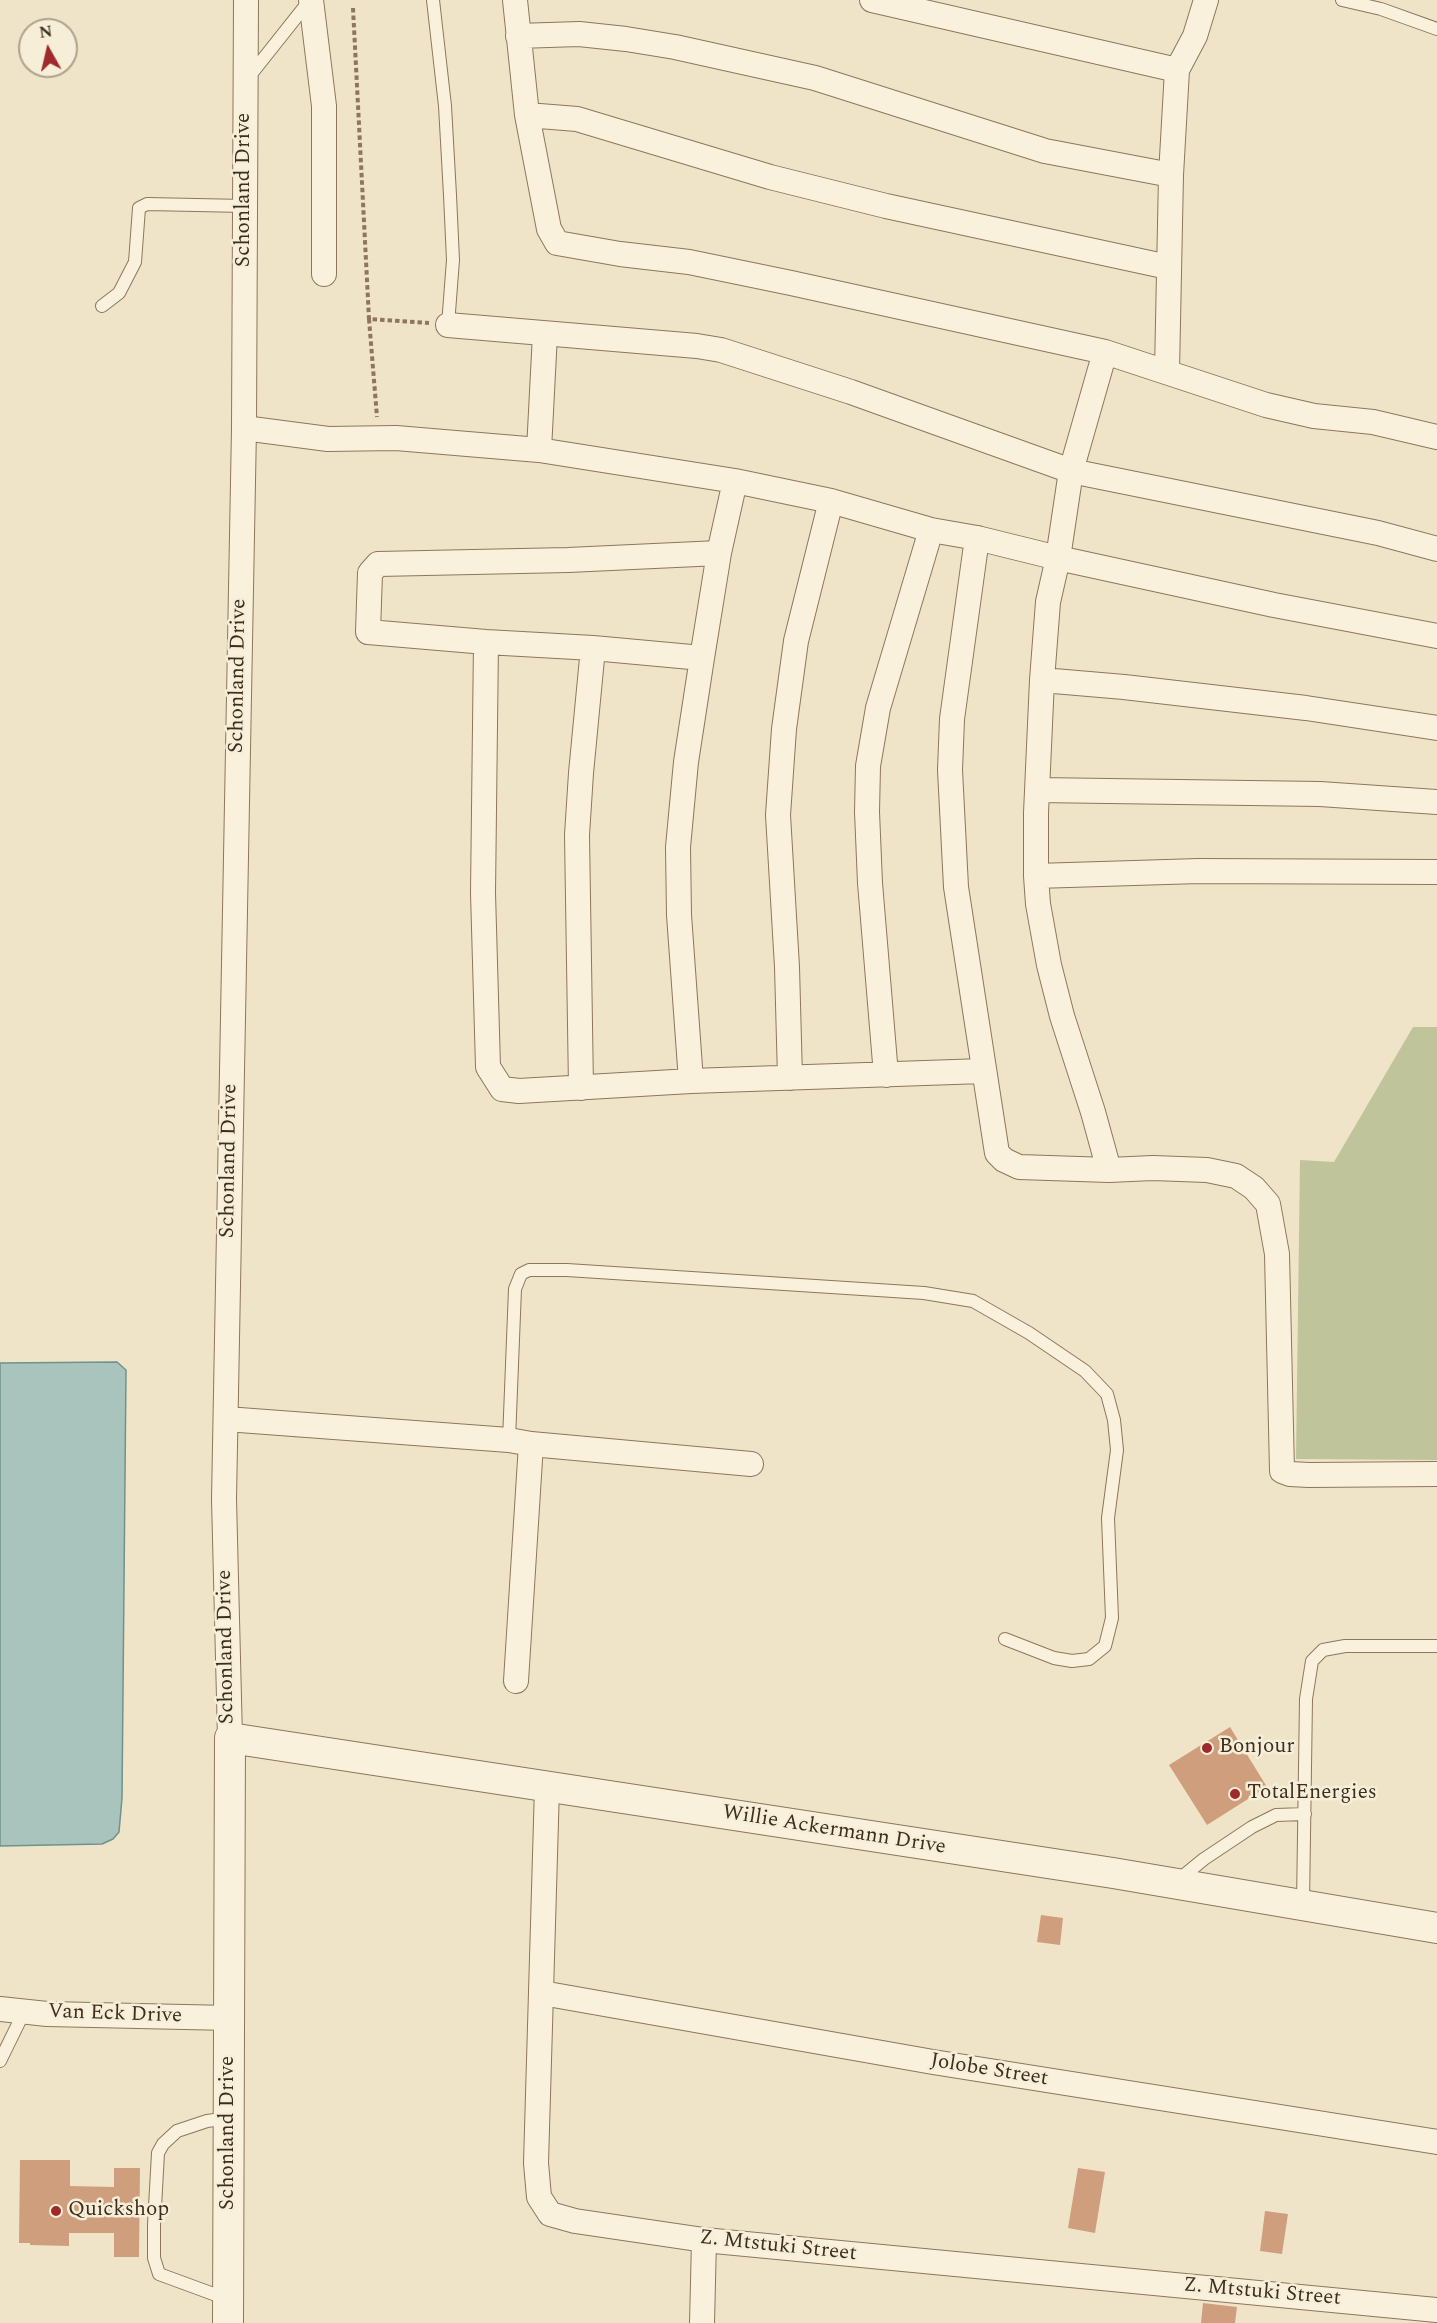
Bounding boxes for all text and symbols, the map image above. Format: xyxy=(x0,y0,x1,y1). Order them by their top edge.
north arrow xyxy=(18,18,78,78)
text: N xyxy=(38,19,54,45)
street label: Schonland Drive xyxy=(232,113,258,267)
street label: Schonland Drive xyxy=(225,599,253,753)
street label: Schonland Drive xyxy=(216,1084,244,1238)
street label: Schonland Drive xyxy=(213,1570,241,1724)
place label: Bonjour xyxy=(1219,1735,1295,1761)
marker: Bonjour xyxy=(1200,1741,1214,1755)
place label: TotalEnergies xyxy=(1247,1781,1377,1807)
marker: TotalEnergies xyxy=(1228,1787,1242,1801)
street label: Willie Ackermann Drive xyxy=(721,1801,947,1861)
street label: Van Eck Drive xyxy=(47,2000,183,2030)
street label: Jolobe Street xyxy=(928,2049,1050,2093)
street label: Schonland Drive xyxy=(216,2056,242,2210)
place label: Quickshop xyxy=(68,2198,169,2224)
marker: Quickshop xyxy=(49,2204,63,2218)
street label: Z. Mtstuki Street xyxy=(698,2226,858,2268)
street label: Z. Mtstuki Street xyxy=(1182,2274,1342,2312)

